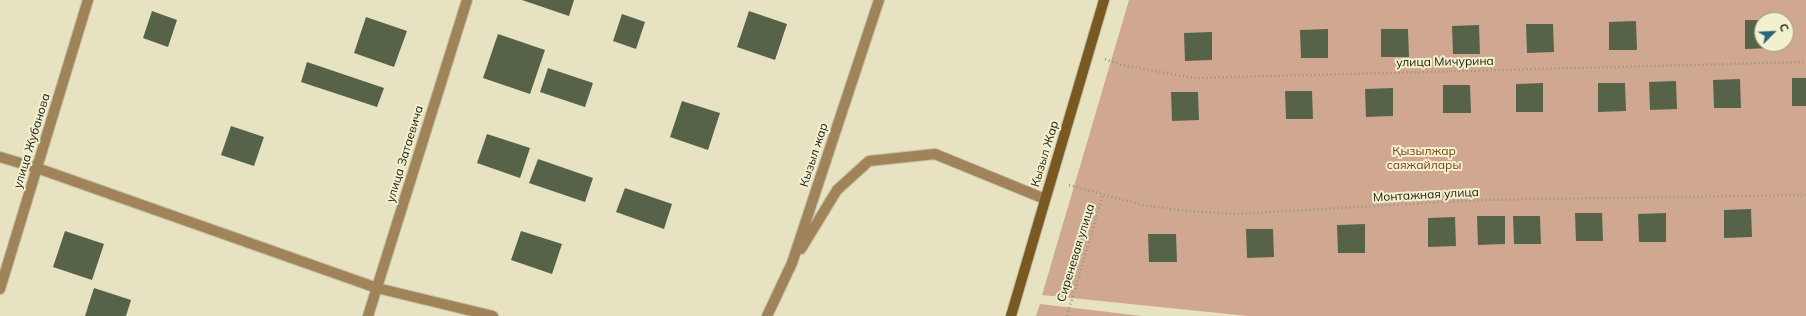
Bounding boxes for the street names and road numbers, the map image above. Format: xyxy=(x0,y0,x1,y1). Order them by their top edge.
street label: улица Мичурина xyxy=(1396,54,1494,70)
street label: улица Жубанова xyxy=(11,92,53,190)
street label: улица Затаевича xyxy=(383,104,427,204)
street label: Кызыл Жар xyxy=(1028,119,1062,189)
street label: Кызыл жар xyxy=(797,121,831,189)
street label: Монтажная улица xyxy=(1373,185,1479,205)
street label: Сиреневая улица xyxy=(1054,202,1098,304)

